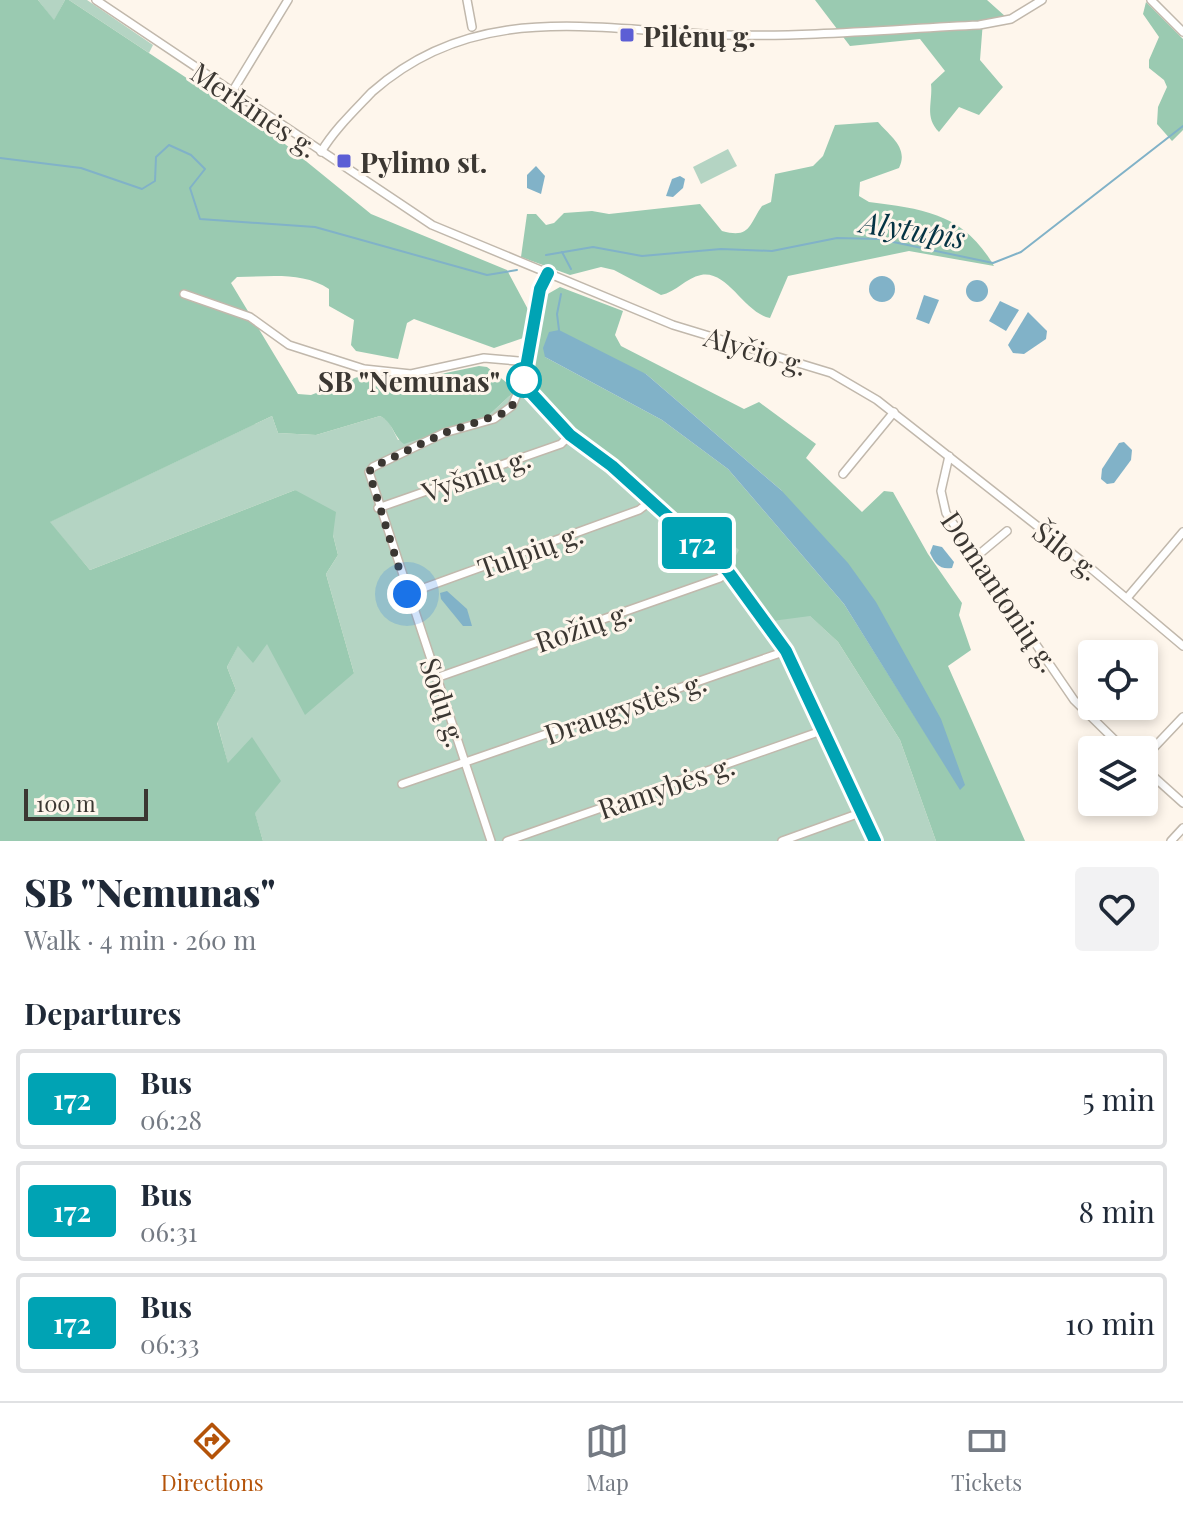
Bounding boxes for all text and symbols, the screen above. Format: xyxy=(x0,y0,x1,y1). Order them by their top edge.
place label: Pilėnų g. xyxy=(643,17,756,54)
marker: Pilėnų g. xyxy=(618,26,636,44)
street label: Merkinės g. xyxy=(184,53,326,165)
place label: Pylimo st. xyxy=(360,143,487,180)
marker: Pylimo st. xyxy=(335,152,353,170)
water label: Alytupis xyxy=(855,201,968,257)
street label: Alyčio g. xyxy=(699,317,812,383)
place label: SB "Nemunas" xyxy=(318,362,500,399)
marker: SB "Nemunas" xyxy=(507,363,541,397)
street label: Vyšnių g. xyxy=(416,438,535,510)
street label: Domantonių g. xyxy=(934,503,1068,679)
street label: Šilo g. xyxy=(1026,512,1108,588)
street label: Tulpių g. xyxy=(472,514,588,586)
line badge: 172 xyxy=(651,517,743,569)
text: 172 xyxy=(678,524,716,561)
your location xyxy=(387,574,427,614)
street label: Rožių g. xyxy=(530,592,636,660)
map controls xyxy=(1078,640,1158,816)
button: locate xyxy=(1078,640,1158,720)
street label: Sodų g. xyxy=(412,653,476,751)
street label: Draugystės g. xyxy=(539,662,711,752)
button: layers xyxy=(1078,736,1158,816)
street label: Ramybės g. xyxy=(593,745,739,827)
scale bar xyxy=(24,785,148,821)
text: 100 m xyxy=(36,788,96,818)
text: SB "Nemunas" xyxy=(24,866,275,917)
button: heart xyxy=(1075,867,1159,951)
text: Walk · 4 min · 260 m xyxy=(24,922,256,957)
text: Departures xyxy=(24,993,181,1033)
text: Bus xyxy=(140,1062,192,1102)
text: 5 min xyxy=(1082,1079,1155,1119)
text: 172 xyxy=(53,1080,91,1117)
text: 06:28 xyxy=(140,1102,202,1137)
text: Bus xyxy=(140,1174,192,1214)
text: 8 min xyxy=(1079,1191,1155,1231)
text: 172 xyxy=(53,1192,91,1229)
text: 06:31 xyxy=(140,1214,197,1249)
text: Bus xyxy=(140,1286,192,1326)
text: 10 min xyxy=(1065,1303,1155,1343)
text: 172 xyxy=(53,1304,91,1341)
text: 06:33 xyxy=(140,1326,199,1361)
tab: Directions xyxy=(161,1419,264,1497)
tab: Map xyxy=(585,1419,629,1497)
tab: Tickets xyxy=(951,1419,1022,1497)

